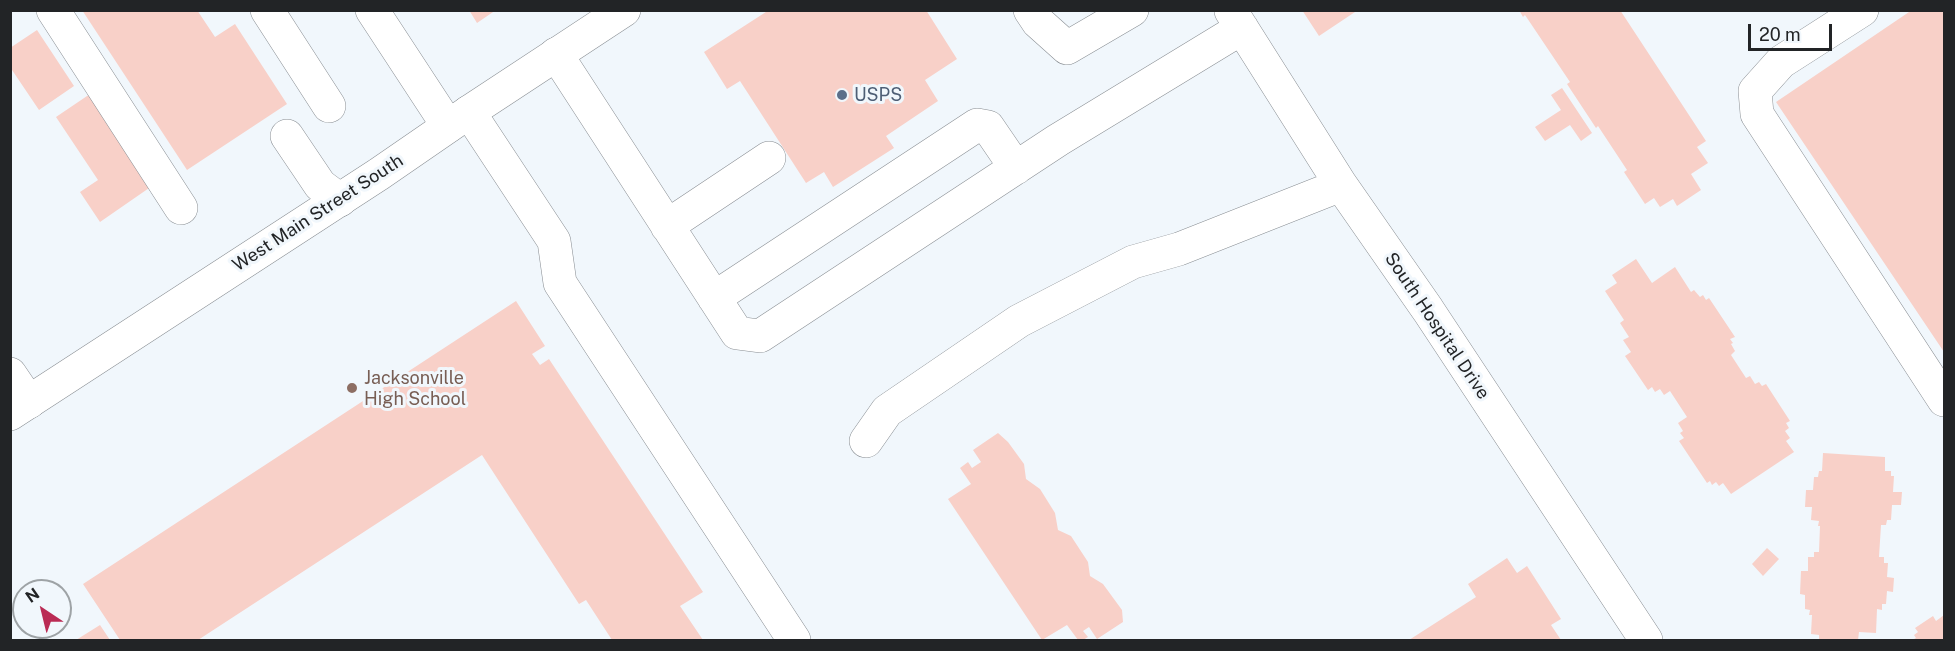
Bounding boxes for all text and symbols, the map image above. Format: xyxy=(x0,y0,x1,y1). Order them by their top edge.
scale bar xyxy=(1751,12,1835,50)
text: 20 m xyxy=(1759,24,1801,45)
place label: USPS xyxy=(854,84,902,106)
marker: USPS xyxy=(835,88,849,102)
street label: West Main Street South xyxy=(229,150,407,276)
street label: South Hospital Drive xyxy=(1380,249,1494,403)
place label: Jacksonville High School xyxy=(364,367,466,410)
marker: Jacksonville High School xyxy=(345,381,359,395)
north arrow xyxy=(12,579,72,639)
text: N xyxy=(22,584,43,607)

